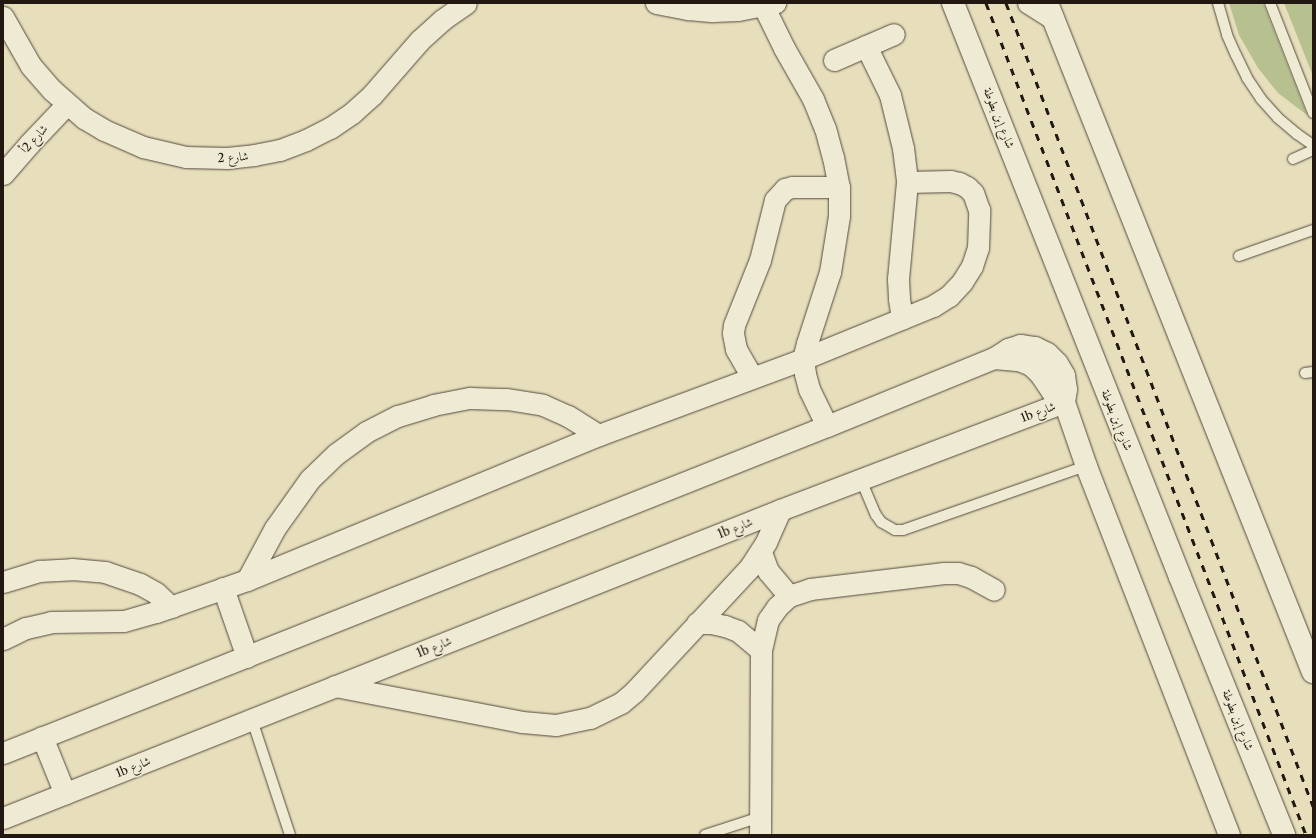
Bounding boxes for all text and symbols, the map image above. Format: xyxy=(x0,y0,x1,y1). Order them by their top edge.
street label: شارع إبن بطوطة xyxy=(980,86,1018,150)
street label: شارع 2أ xyxy=(17,122,51,156)
street label: شارع 2 xyxy=(217,149,249,165)
street label: شارع إبن بطوطة xyxy=(1098,388,1136,452)
street label: 1b شارع xyxy=(1018,399,1058,425)
street label: 1b شارع xyxy=(715,515,755,541)
street label: 1b شارع xyxy=(414,634,454,660)
street label: شارع إبن بطوطة xyxy=(1219,688,1257,752)
street label: 1b شارع xyxy=(113,754,153,780)

